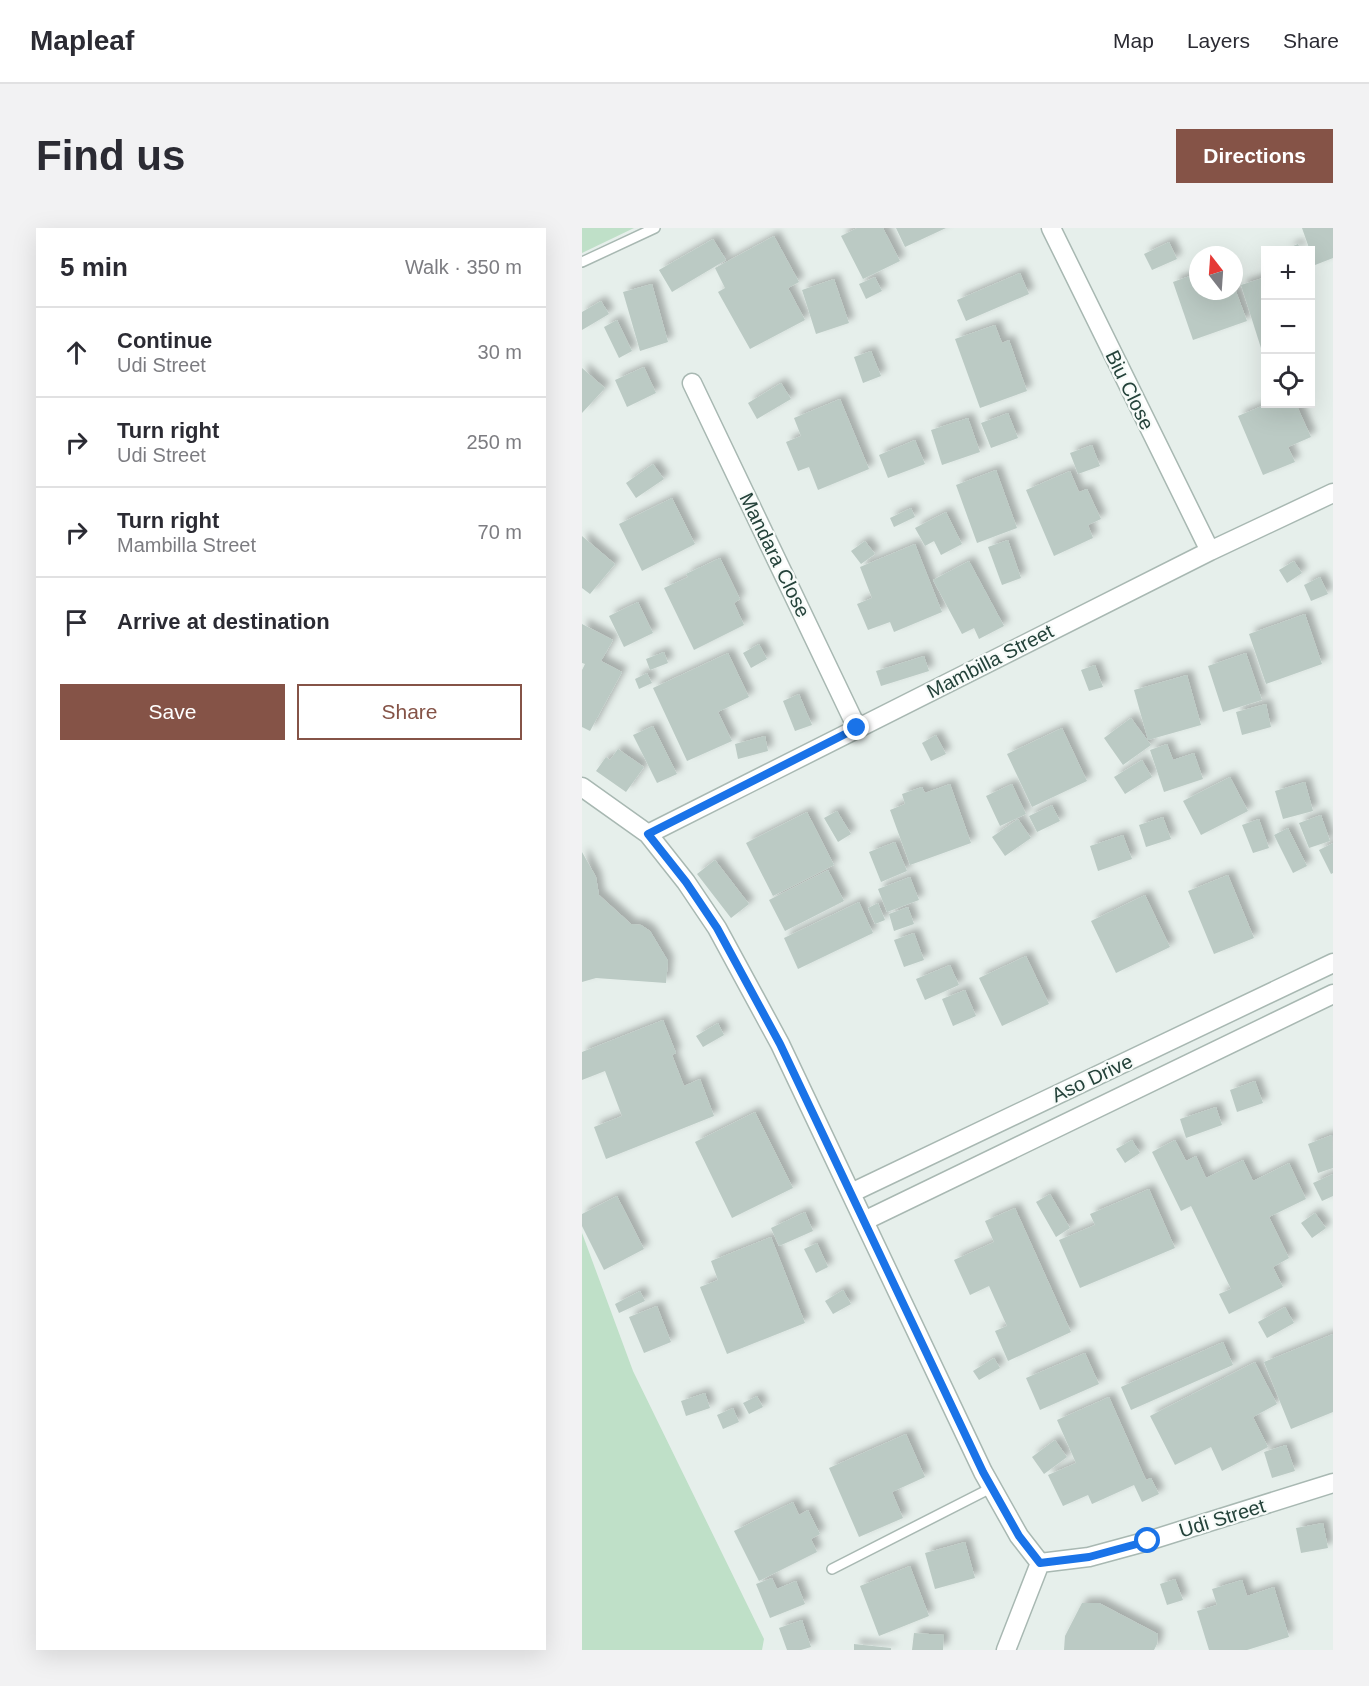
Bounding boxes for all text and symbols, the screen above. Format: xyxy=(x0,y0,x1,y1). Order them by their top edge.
text: Mapleaf xyxy=(30,25,134,56)
text: Map xyxy=(1113,29,1154,52)
text: Layers xyxy=(1187,29,1250,52)
text: Share xyxy=(1283,29,1339,52)
button: Directions xyxy=(1176,129,1333,183)
text: Find us xyxy=(36,132,185,179)
north arrow xyxy=(1189,246,1243,300)
map controls xyxy=(1261,246,1315,408)
button: + xyxy=(1261,246,1315,300)
text: 5 min xyxy=(60,252,128,282)
text: Walk · 350 m xyxy=(405,256,522,278)
button: − xyxy=(1261,300,1315,354)
text: Continue xyxy=(117,328,212,353)
icon: ahead xyxy=(60,336,93,369)
text: 30 m xyxy=(478,341,522,363)
street label: Biu Close xyxy=(1101,347,1159,433)
text: Udi Street xyxy=(117,354,206,376)
button: locate xyxy=(1261,354,1315,408)
text: Turn right xyxy=(117,418,219,443)
icon: right xyxy=(60,426,93,459)
text: 250 m xyxy=(466,431,522,453)
text: Udi Street xyxy=(117,444,206,466)
street label: Mandara Close xyxy=(735,489,815,621)
text: Turn right xyxy=(117,508,219,533)
icon: right xyxy=(60,516,93,549)
text: 70 m xyxy=(478,521,522,543)
text: Mambilla Street xyxy=(117,534,256,556)
icon: arrive xyxy=(60,606,93,639)
text: Arrive at destination xyxy=(117,609,330,634)
street label: Mambilla Street xyxy=(923,619,1057,702)
button: Save xyxy=(60,684,285,740)
button: Share xyxy=(297,684,522,740)
route end xyxy=(843,714,869,740)
street label: Aso Drive xyxy=(1048,1050,1136,1106)
street label: Udi Street xyxy=(1176,1494,1268,1542)
route start xyxy=(1134,1527,1160,1553)

